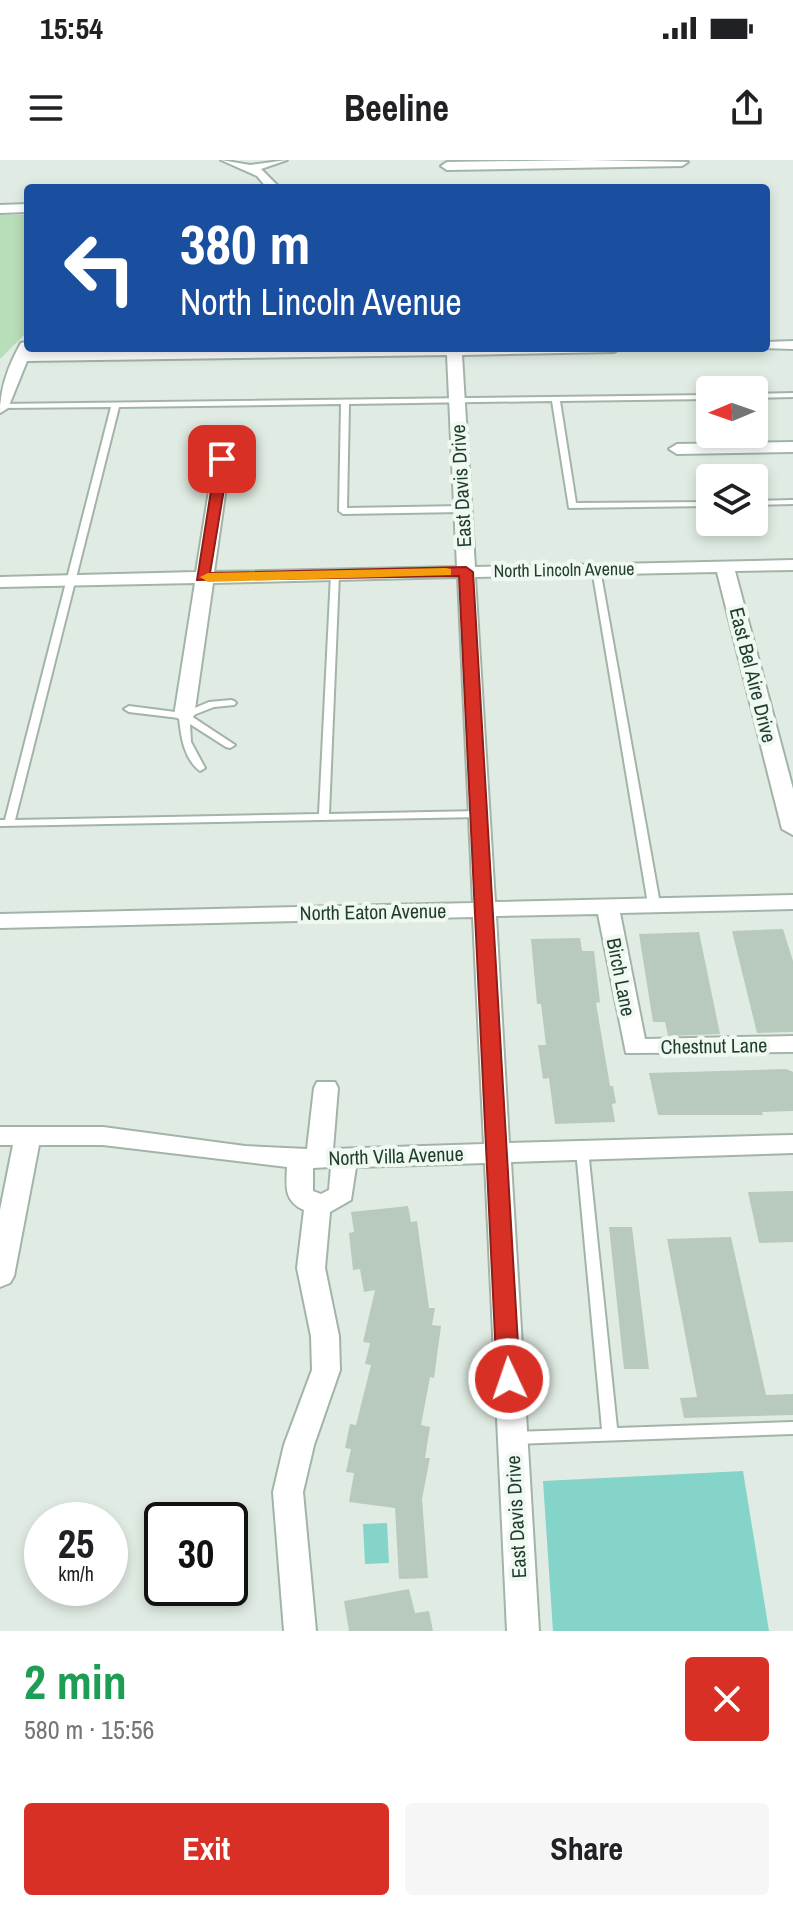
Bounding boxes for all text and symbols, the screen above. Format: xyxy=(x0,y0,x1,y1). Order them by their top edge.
text: 15:54 xyxy=(40,8,103,48)
text: Beeline xyxy=(344,84,449,132)
icon: menu xyxy=(24,86,68,130)
icon: share xyxy=(725,86,769,130)
text: 380 m xyxy=(180,206,310,281)
icon: left xyxy=(48,216,152,320)
text: North Lincoln Avenue xyxy=(180,278,462,326)
north arrow xyxy=(696,376,768,448)
map controls xyxy=(696,376,768,536)
street label: East Davis Drive xyxy=(444,424,477,548)
pin xyxy=(188,425,256,493)
icon: arrive xyxy=(200,437,244,481)
button: layers xyxy=(696,464,768,536)
street label: North Lincoln Avenue xyxy=(493,556,635,583)
street label: East Bel Aire Drive xyxy=(724,604,783,745)
street label: North Eaton Avenue xyxy=(300,897,446,926)
street label: Birch Lane xyxy=(601,935,642,1018)
street label: Chestnut Lane xyxy=(660,1031,768,1060)
street label: North Villa Avenue xyxy=(328,1140,464,1171)
position arrow xyxy=(467,1337,551,1421)
street label: East Davis Drive xyxy=(499,1455,532,1579)
speed limit sign: 30 xyxy=(144,1502,248,1606)
text: 25 xyxy=(58,1517,94,1570)
text: km/h xyxy=(58,1560,94,1587)
text: 2 min xyxy=(24,1649,127,1714)
button: close xyxy=(685,1657,769,1741)
text: 580 m · 15:56 xyxy=(24,1712,154,1747)
button: Exit xyxy=(24,1803,389,1895)
button: Share xyxy=(405,1803,769,1895)

